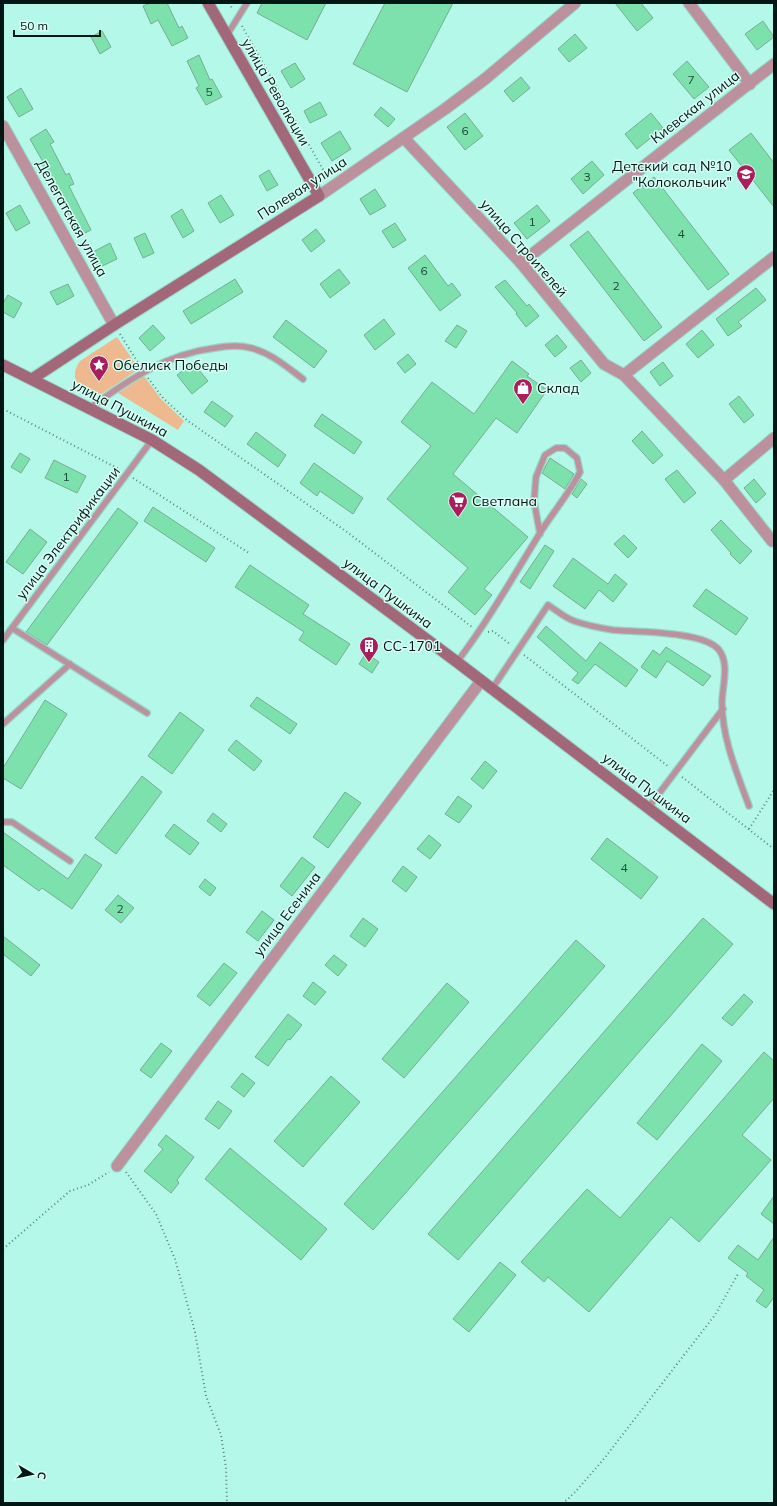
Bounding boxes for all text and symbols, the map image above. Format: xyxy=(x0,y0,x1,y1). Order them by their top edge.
scale bar xyxy=(14,12,100,38)
text: 50 m xyxy=(20,18,48,33)
street label: улица Революции xyxy=(238,35,314,149)
street label: Киевская улица xyxy=(647,67,743,147)
house number: 7 xyxy=(687,72,695,87)
house number: 5 xyxy=(205,84,213,99)
house number: 6 xyxy=(461,123,469,138)
street label: Полевая улица xyxy=(254,152,350,224)
street label: Делегатская улица xyxy=(32,156,112,280)
place label: Детский сад №10 "Колокольчик" xyxy=(612,157,732,191)
school or university icon: Детский сад №10 "Колокольчик" xyxy=(735,163,757,191)
house number: 3 xyxy=(583,169,591,184)
street label: улица Строителей xyxy=(477,195,571,301)
house number: 1 xyxy=(528,214,536,229)
house number: 4 xyxy=(677,226,685,241)
house number: 6 xyxy=(420,263,428,278)
house number: 2 xyxy=(612,278,620,293)
place icon: Обелиск Победы xyxy=(88,354,110,382)
place label: Обелиск Победы xyxy=(113,356,228,374)
street label: улица Пушкина xyxy=(69,375,171,441)
shop icon: Склад xyxy=(512,377,534,405)
place label: Склад xyxy=(537,379,580,397)
street label: улица Электрификации xyxy=(12,463,124,603)
house number: 1 xyxy=(62,469,70,484)
supermarket icon: Светлана xyxy=(447,490,469,518)
place label: Светлана xyxy=(472,492,537,510)
street label: улица Пушкина xyxy=(340,554,436,632)
building icon: СС-1701 xyxy=(358,635,380,663)
place label: СС-1701 xyxy=(383,637,441,655)
street label: улица Пушкина xyxy=(599,749,695,827)
house number: 4 xyxy=(620,860,628,875)
street label: улица Есенина xyxy=(249,868,325,960)
house number: 2 xyxy=(116,901,124,916)
north arrow xyxy=(12,1454,52,1494)
text: С xyxy=(34,1471,49,1481)

